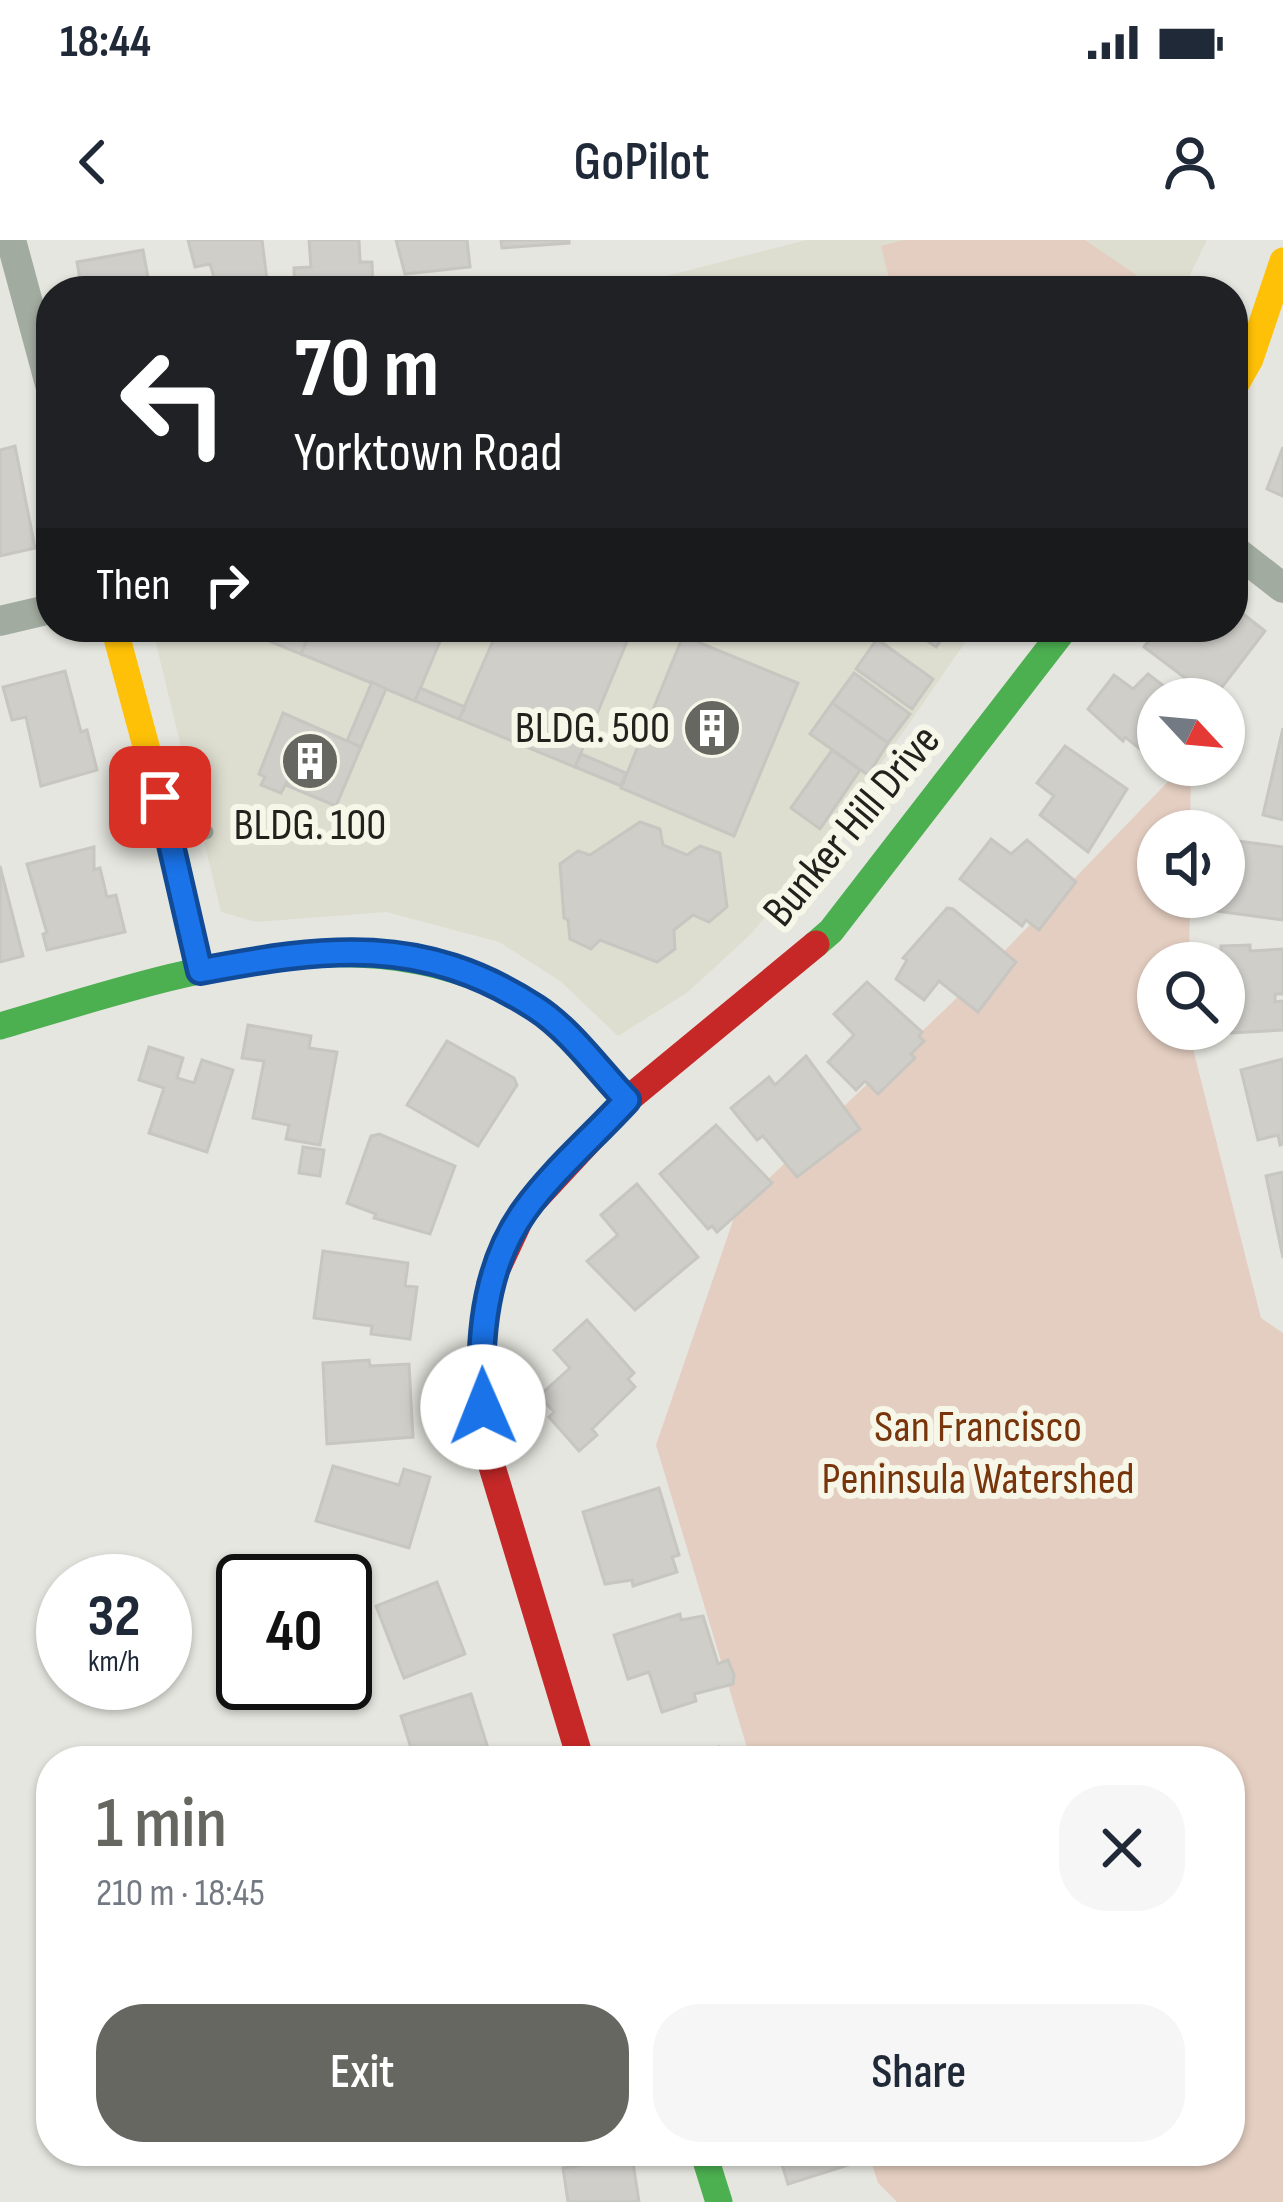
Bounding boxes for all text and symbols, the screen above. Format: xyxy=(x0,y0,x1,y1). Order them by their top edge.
text: 18:44 xyxy=(60,15,151,70)
icon: back xyxy=(60,129,126,195)
icon: person xyxy=(1157,129,1223,195)
text: GoPilot xyxy=(573,130,710,195)
text: 70 m xyxy=(294,319,439,420)
icon: left xyxy=(96,324,252,480)
text: Yorktown Road xyxy=(294,421,563,486)
icon: right xyxy=(194,552,260,618)
text: Then xyxy=(96,558,170,613)
north arrow xyxy=(1137,678,1245,786)
map controls xyxy=(1137,678,1245,1050)
building icon: BLDG. 500 xyxy=(681,697,743,759)
place label: BLDG. 500 xyxy=(515,701,670,756)
street label: Bunker Hill Drive xyxy=(752,714,952,938)
building icon: BLDG. 100 xyxy=(279,730,341,792)
pin xyxy=(109,746,211,848)
icon: arrive xyxy=(127,764,193,830)
place label: BLDG. 100 xyxy=(234,798,386,853)
button: sound xyxy=(1137,810,1245,918)
button: search xyxy=(1137,942,1245,1050)
position arrow xyxy=(420,1344,546,1470)
park label: San Francisco Peninsula Watershed xyxy=(821,1400,1135,1507)
speed limit sign: 40 xyxy=(216,1554,372,1710)
text: 32 xyxy=(87,1581,141,1653)
text: km/h xyxy=(88,1644,140,1680)
text: 1 min xyxy=(96,1781,227,1868)
button: close xyxy=(1059,1785,1185,1911)
text: 210 m · 18:45 xyxy=(96,1870,265,1917)
button: Exit xyxy=(96,2004,629,2142)
button: Share xyxy=(653,2004,1185,2142)

